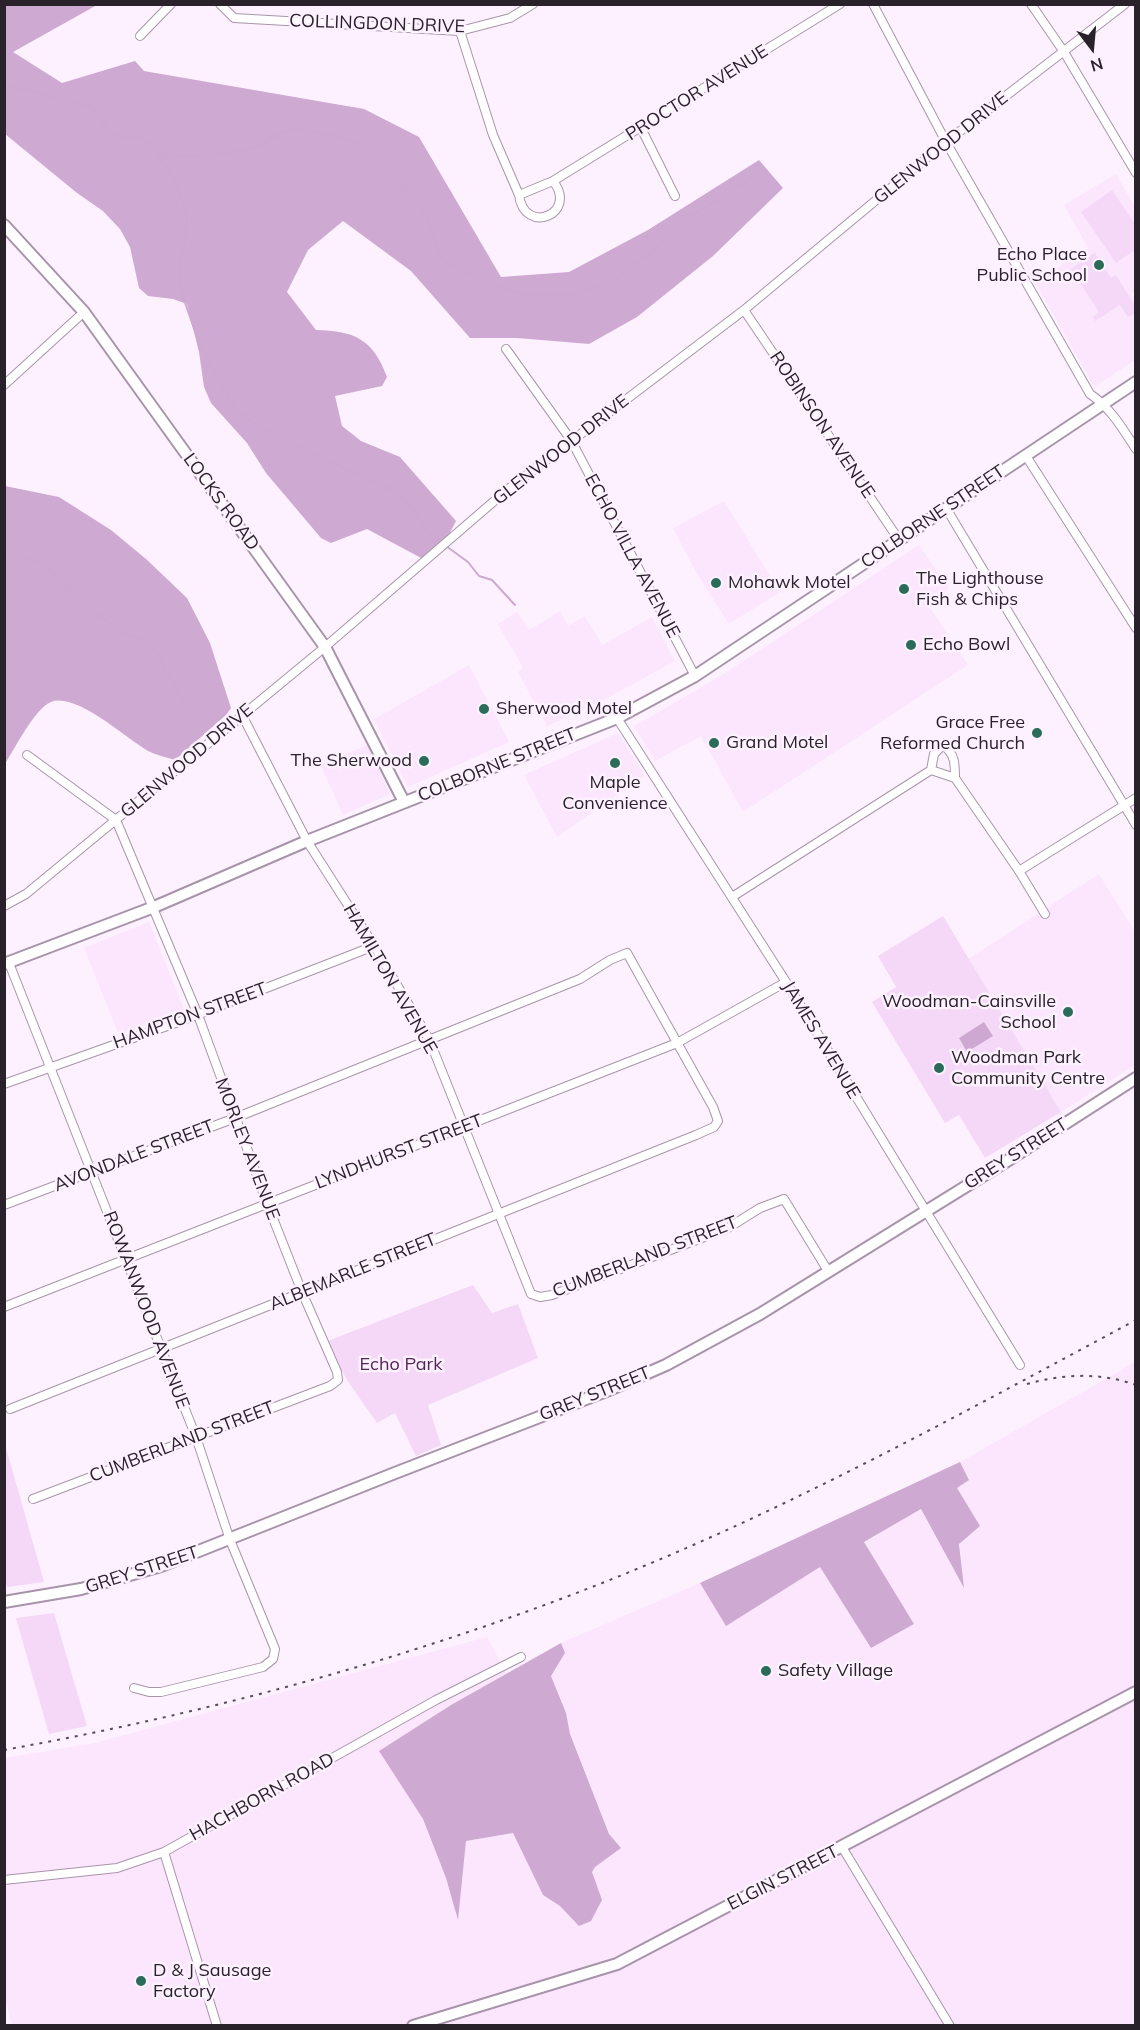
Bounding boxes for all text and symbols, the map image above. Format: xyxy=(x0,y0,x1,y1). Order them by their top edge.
street label: COLLINGDON DRIVE xyxy=(289,10,465,38)
north arrow xyxy=(1062,18,1122,78)
street label: PROCTOR AVENUE xyxy=(622,40,772,146)
text: N xyxy=(1088,54,1106,77)
street label: GLENWOOD DRIVE xyxy=(870,87,1012,209)
place label: Echo Place Public School xyxy=(977,244,1087,286)
marker: Echo Place Public School xyxy=(1092,258,1106,272)
street label: ROBINSON AVENUE xyxy=(765,347,879,503)
street label: GLENWOOD DRIVE xyxy=(489,390,633,510)
street label: LOCKS ROAD xyxy=(178,449,264,555)
street label: COLBORNE STREET xyxy=(857,461,1009,573)
street label: ECHO VILLA AVENUE xyxy=(580,470,684,642)
place label: The Lighthouse Fish & Chips xyxy=(916,568,1044,610)
place label: Mohawk Motel xyxy=(728,572,851,594)
marker: Mohawk Motel xyxy=(709,576,723,590)
marker: The Lighthouse Fish & Chips xyxy=(897,582,911,596)
place label: Echo Bowl xyxy=(923,634,1010,656)
marker: Echo Bowl xyxy=(904,638,918,652)
place label: Sherwood Motel xyxy=(496,698,632,720)
street label: GLENWOOD DRIVE xyxy=(116,699,258,823)
marker: Sherwood Motel xyxy=(477,702,491,716)
place label: Grace Free Reformed Church xyxy=(880,712,1025,754)
street label: COLBORNE STREET xyxy=(415,723,579,807)
marker: Grace Free Reformed Church xyxy=(1030,726,1044,740)
place label: Grand Motel xyxy=(726,732,828,754)
marker: Grand Motel xyxy=(707,736,721,750)
place label: The Sherwood xyxy=(291,750,412,772)
marker: The Sherwood xyxy=(417,754,431,768)
marker: Maple Convenience xyxy=(608,756,622,770)
place label: Maple Convenience xyxy=(562,772,668,814)
street label: HAMILTON AVENUE xyxy=(338,900,442,1058)
street label: JAMES AVENUE xyxy=(777,977,865,1103)
street label: HAMPTON STREET xyxy=(110,978,270,1054)
place label: Woodman-Cainsville School xyxy=(882,991,1056,1034)
marker: Woodman-Cainsville School xyxy=(1061,1005,1075,1019)
place label: Woodman Park Community Centre xyxy=(951,1047,1105,1090)
marker: Woodman Park Community Centre xyxy=(932,1061,946,1075)
street label: MORLEY AVENUE xyxy=(210,1075,284,1223)
street label: LYNDHURST STREET xyxy=(312,1110,486,1194)
street label: GREY STREET xyxy=(960,1114,1072,1194)
street label: AVONDALE STREET xyxy=(51,1116,217,1196)
street label: ROWANWOOD AVENUE xyxy=(98,1208,194,1412)
street label: CUMBERLAND STREET xyxy=(549,1212,741,1302)
street label: ALBEMARLE STREET xyxy=(266,1229,440,1315)
park label: Echo Park xyxy=(360,1354,442,1376)
street label: GREY STREET xyxy=(536,1362,654,1426)
street label: CUMBERLAND STREET xyxy=(86,1397,278,1487)
street label: GREY STREET xyxy=(83,1542,201,1598)
place label: Safety Village xyxy=(778,1660,893,1682)
marker: Safety Village xyxy=(759,1664,773,1678)
street label: HACHBORN ROAD xyxy=(186,1748,338,1846)
street label: ELGIN STREET xyxy=(724,1841,842,1915)
place label: D & J Sausage Factory xyxy=(153,1960,271,2002)
marker: D & J Sausage Factory xyxy=(134,1974,148,1988)

